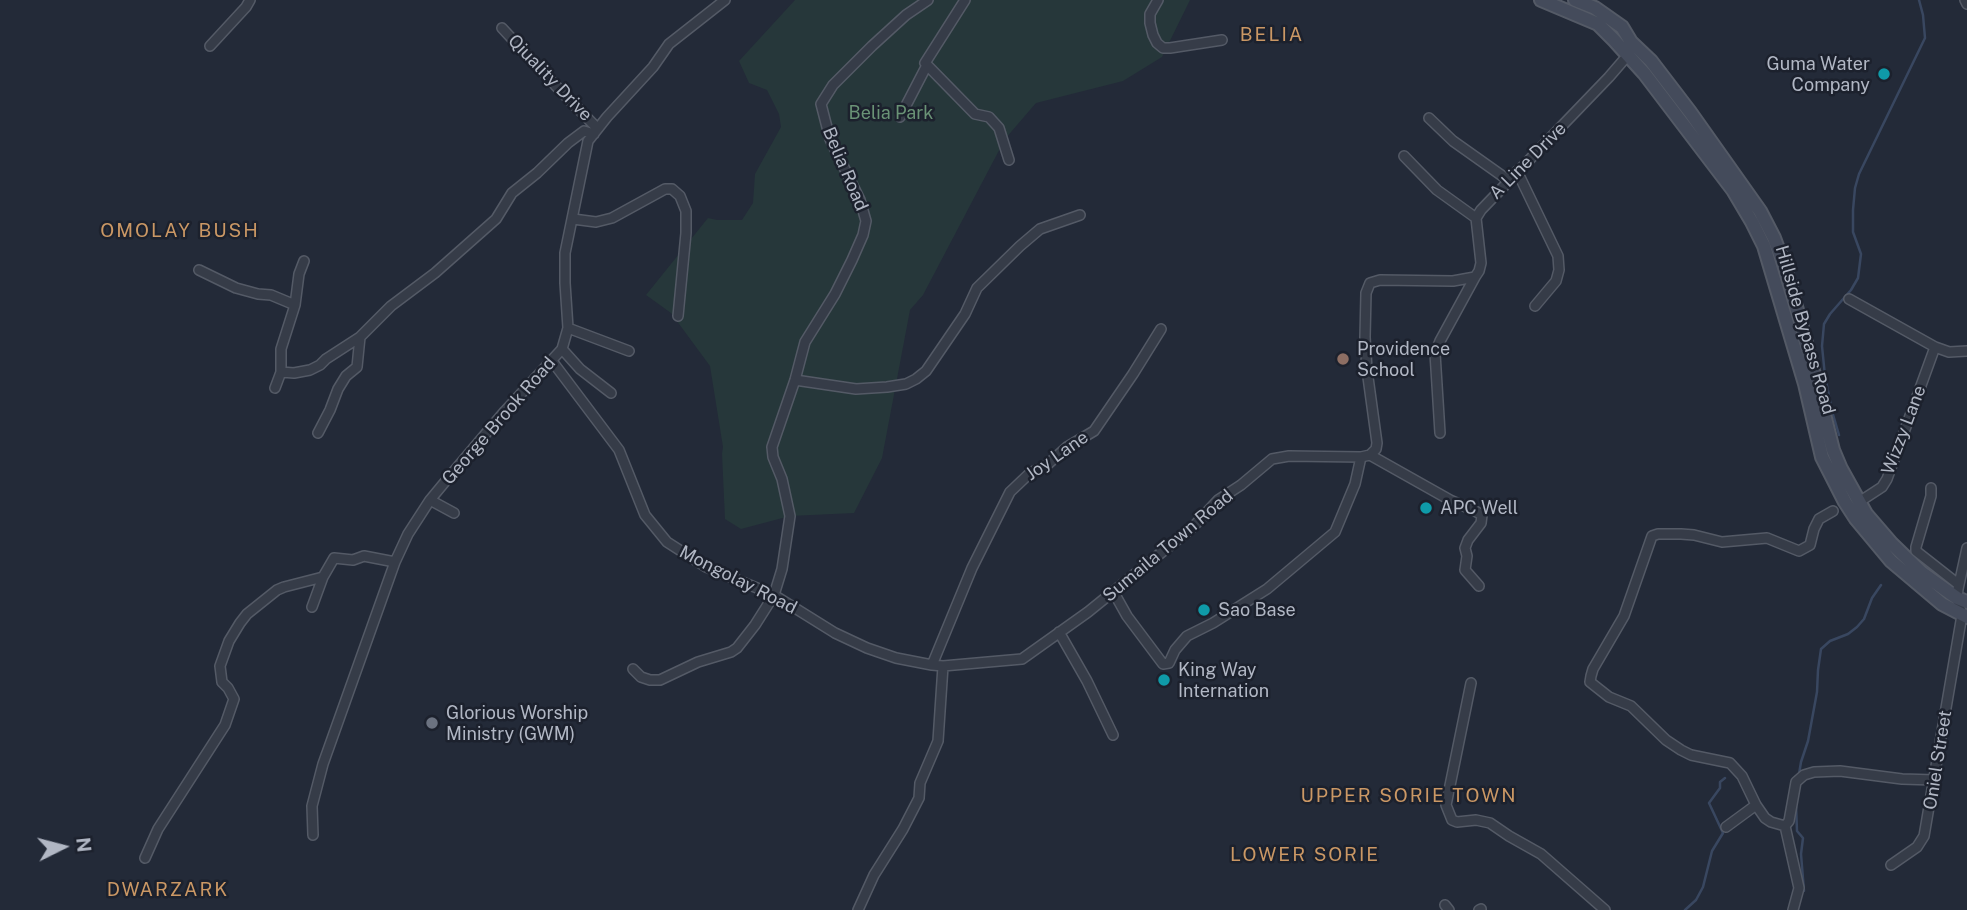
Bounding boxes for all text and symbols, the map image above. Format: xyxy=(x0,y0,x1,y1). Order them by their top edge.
district label: BELIA xyxy=(1240,24,1304,46)
street label: Qiuality Drive xyxy=(503,30,597,126)
place label: Guma Water Company xyxy=(1766,53,1870,96)
marker: Guma Water Company xyxy=(1876,66,1892,82)
park label: Belia Park xyxy=(849,102,933,124)
street label: A Line Drive xyxy=(1485,118,1571,204)
street label: Belia Road xyxy=(818,124,872,214)
district label: OMOLAY BUSH xyxy=(102,220,258,242)
street label: Hillside Bypass Road xyxy=(1771,243,1839,417)
place label: Providence School xyxy=(1357,338,1450,380)
marker: Providence School xyxy=(1335,351,1351,367)
street label: George Brook Road xyxy=(438,353,560,489)
street label: Wizzy Lane xyxy=(1877,382,1931,478)
street label: Joy Lane xyxy=(1021,427,1093,485)
street label: Sumaila Town Road xyxy=(1099,485,1237,607)
place label: APC Well xyxy=(1440,497,1518,519)
marker: APC Well xyxy=(1418,500,1434,516)
street label: Mongolay Road xyxy=(676,541,800,619)
place label: Sao Base xyxy=(1218,599,1296,621)
marker: Sao Base xyxy=(1196,602,1212,618)
place label: King Way Internation xyxy=(1178,659,1269,702)
marker: King Way Internation xyxy=(1156,672,1172,688)
place label: Glorious Worship Ministry (GWM) xyxy=(446,702,588,744)
street label: Oniel Street xyxy=(1919,709,1957,811)
marker: Glorious Worship Ministry (GWM) xyxy=(424,715,440,731)
district label: UPPER SORIE TOWN xyxy=(1302,785,1516,807)
north arrow xyxy=(28,812,98,882)
text: N xyxy=(72,836,96,853)
district label: LOWER SORIE xyxy=(1231,844,1379,866)
district label: DWARZARK xyxy=(108,879,228,901)

